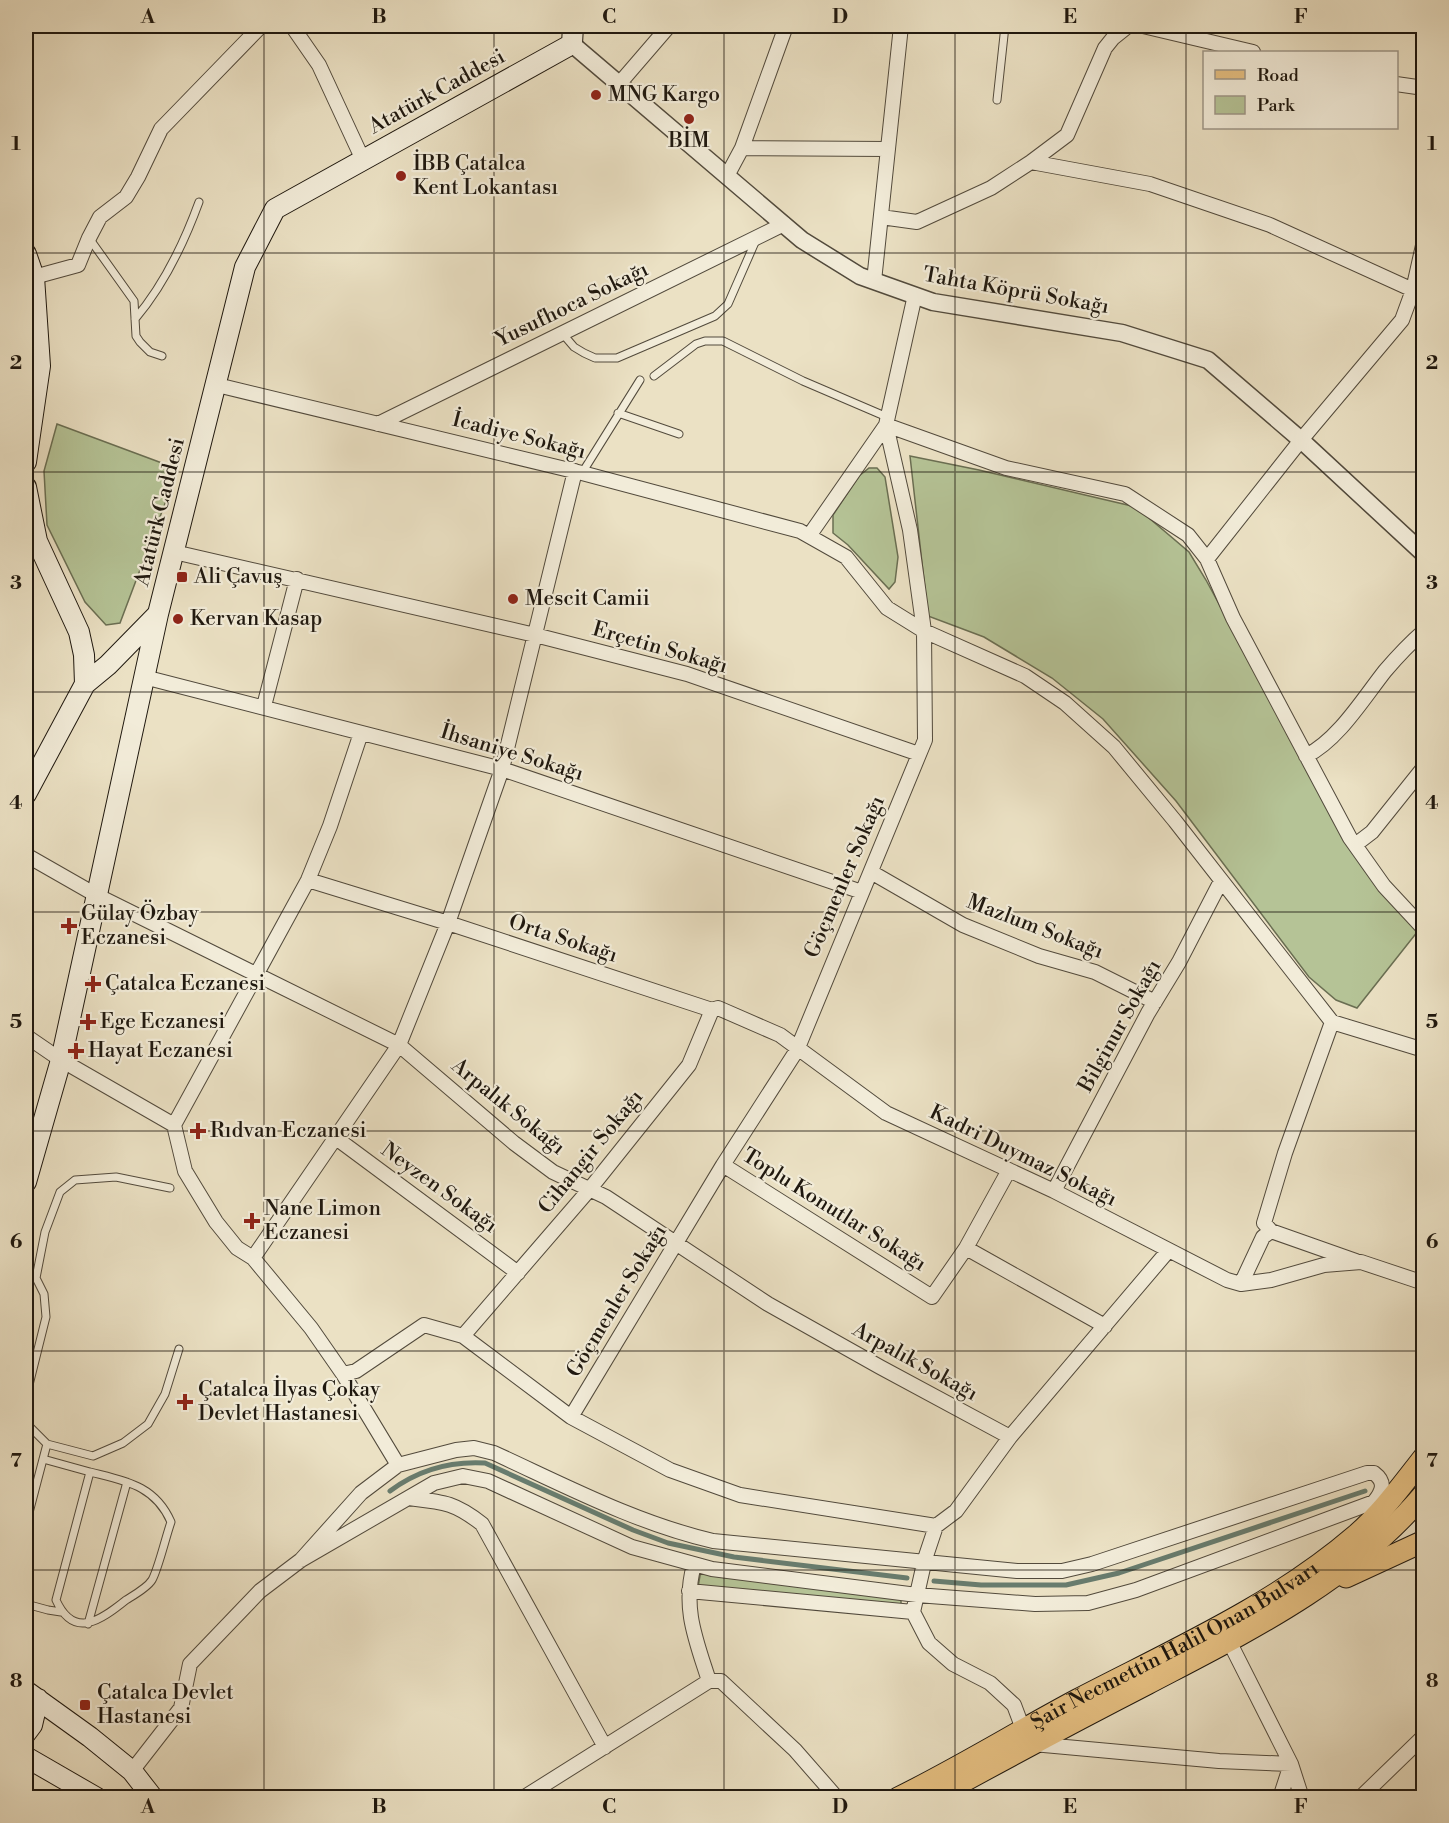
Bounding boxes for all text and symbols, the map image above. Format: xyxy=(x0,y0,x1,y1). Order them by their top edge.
text: A xyxy=(140,5,156,30)
text: B xyxy=(371,5,387,30)
text: C xyxy=(602,5,616,30)
text: D xyxy=(832,5,848,30)
text: E xyxy=(1063,5,1077,30)
text: F xyxy=(1294,5,1308,30)
street label: Atatürk Caddesi xyxy=(363,44,510,141)
legend xyxy=(1203,51,1398,129)
text: Road xyxy=(1257,64,1300,87)
place label: MNG Kargo xyxy=(608,82,720,108)
marker: MNG Kargo xyxy=(589,88,603,102)
text: Park xyxy=(1257,94,1296,117)
marker: BİM xyxy=(682,112,696,126)
place label: BİM xyxy=(667,126,710,154)
text: 1 xyxy=(11,132,21,157)
text: 1 xyxy=(1427,132,1437,157)
place label: İBB Çatalca Kent Lokantası xyxy=(413,149,558,201)
marker: İBB Çatalca Kent Lokantası xyxy=(394,169,408,183)
street label: Yusufhoca Sokağı xyxy=(490,257,653,354)
street label: Tahta Köprü Sokağı xyxy=(921,262,1111,320)
text: 2 xyxy=(10,351,22,376)
text: 2 xyxy=(1426,351,1438,376)
street label: İcadiye Sokağı xyxy=(449,405,589,465)
street label: Atatürk Caddesi xyxy=(129,435,191,590)
place label: Ali Çavuş xyxy=(193,564,282,590)
marker: Ali Çavuş xyxy=(175,570,189,584)
text: 3 xyxy=(10,571,22,596)
text: 3 xyxy=(1426,571,1438,596)
place label: Mescit Camii xyxy=(525,586,650,612)
marker: Mescit Camii xyxy=(506,592,520,606)
place label: Kervan Kasap xyxy=(190,606,322,632)
marker: Kervan Kasap xyxy=(171,612,185,626)
street label: Erçetin Sokağı xyxy=(589,616,731,680)
street label: İhsaniye Sokağı xyxy=(437,717,587,787)
text: 4 xyxy=(9,791,23,816)
text: 4 xyxy=(1425,791,1439,816)
street label: Göçmenler Sokağı xyxy=(799,792,891,962)
street label: Mazlum Sokağı xyxy=(963,889,1107,965)
place label: Gülay Özbay Eczanesi xyxy=(81,899,200,951)
street label: Orta Sokağı xyxy=(505,909,621,969)
marker: Gülay Özbay Eczanesi xyxy=(62,919,76,933)
street label: Bilginur Sokağı xyxy=(1072,955,1167,1098)
place label: Çatalca Eczanesi xyxy=(105,971,265,997)
marker: Çatalca Eczanesi xyxy=(86,977,100,991)
place label: Ege Eczanesi xyxy=(100,1009,225,1035)
text: 5 xyxy=(10,1010,22,1035)
text: 5 xyxy=(1426,1010,1438,1035)
marker: Ege Eczanesi xyxy=(81,1015,95,1029)
place label: Hayat Eczanesi xyxy=(88,1038,233,1064)
marker: Hayat Eczanesi xyxy=(69,1044,83,1058)
street label: Arpalık Sokağı xyxy=(445,1052,570,1161)
street label: Cihangir Sokağı xyxy=(533,1085,649,1219)
street label: Kadri Duymaz Sokağı xyxy=(925,1099,1121,1213)
place label: Rıdvan Eczanesi xyxy=(210,1118,367,1144)
marker: Rıdvan Eczanesi xyxy=(191,1124,205,1138)
street label: Neyzen Sokağı xyxy=(376,1137,502,1239)
street label: Toplu Konutlar Sokağı xyxy=(737,1143,931,1277)
place label: Nane Limon Eczanesi xyxy=(264,1196,381,1246)
marker: Nane Limon Eczanesi xyxy=(245,1214,259,1228)
street label: Göçmenler Sokağı xyxy=(561,1220,673,1382)
text: 6 xyxy=(10,1230,23,1255)
text: 6 xyxy=(1426,1230,1439,1255)
street label: Arpalık Sokağı xyxy=(847,1316,982,1407)
place label: Çatalca İlyas Çokay Devlet Hastanesi xyxy=(198,1375,381,1427)
marker: Çatalca İlyas Çokay Devlet Hastanesi xyxy=(176,1393,194,1411)
text: 7 xyxy=(10,1449,22,1474)
text: 7 xyxy=(1426,1449,1438,1474)
street label: Şair Necmettin Halil Onan Bulvarı xyxy=(1026,1556,1324,1736)
text: 8 xyxy=(10,1669,23,1694)
text: 8 xyxy=(1426,1669,1439,1694)
place label: Çatalca Devlet Hastanesi xyxy=(97,1680,234,1730)
marker: Çatalca Devlet Hastanesi xyxy=(78,1698,92,1712)
text: A xyxy=(140,1795,156,1820)
text: B xyxy=(371,1795,387,1820)
text: C xyxy=(602,1795,616,1820)
text: D xyxy=(832,1795,848,1820)
text: E xyxy=(1063,1795,1077,1820)
text: F xyxy=(1294,1795,1308,1820)

